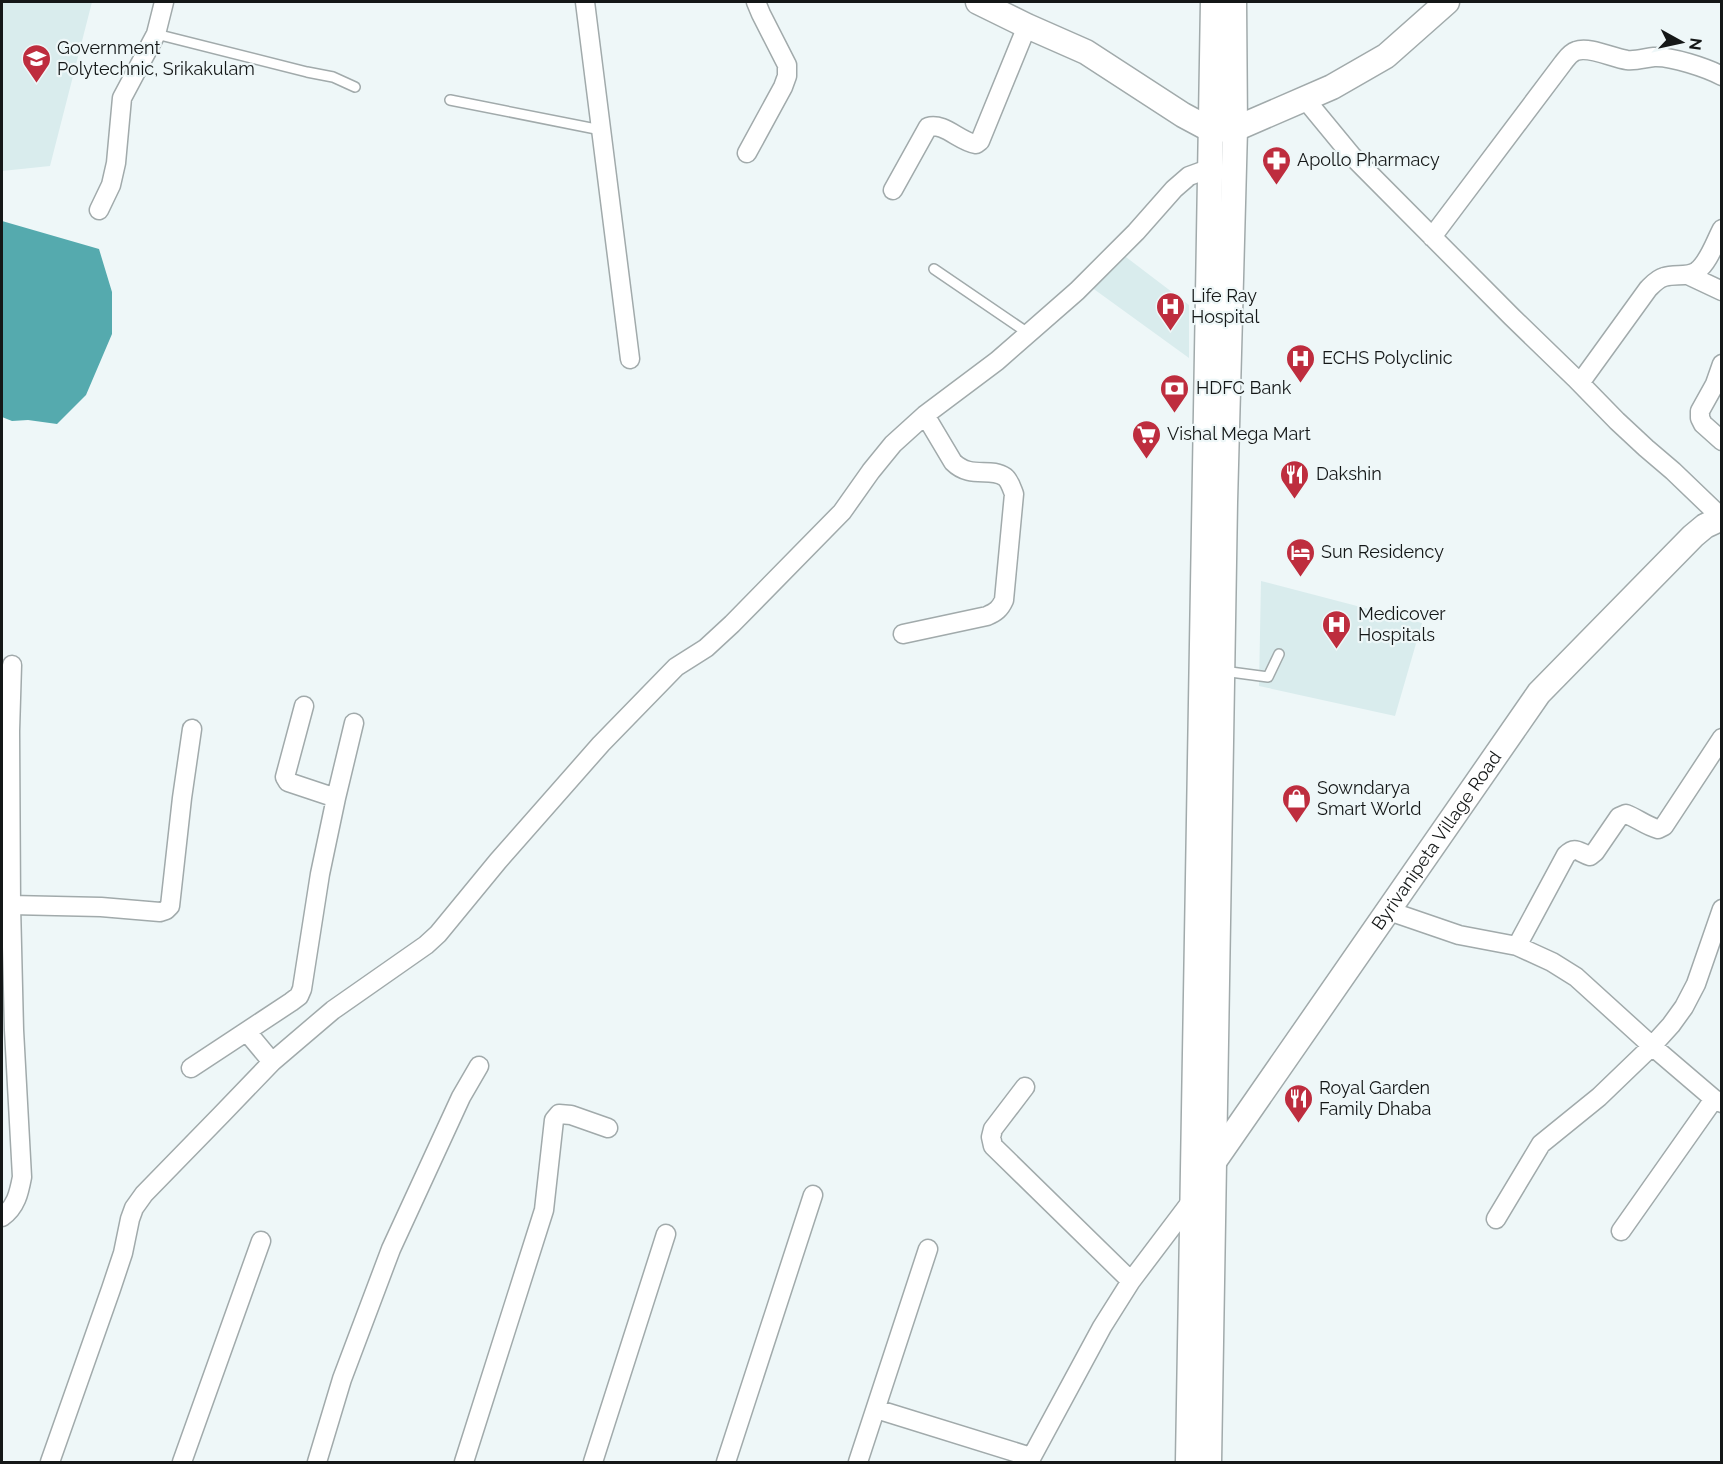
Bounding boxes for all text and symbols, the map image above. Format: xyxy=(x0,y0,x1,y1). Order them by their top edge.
north arrow xyxy=(1651,12,1711,72)
place label: Government Polytechnic, Srikakulam xyxy=(57,37,255,79)
text: N xyxy=(1685,37,1706,51)
school or university icon: Government Polytechnic, Srikakulam xyxy=(20,42,52,84)
pharmacy icon: Apollo Pharmacy xyxy=(1260,144,1292,186)
place label: Apollo Pharmacy xyxy=(1297,149,1440,170)
place label: Life Ray Hospital xyxy=(1191,285,1259,327)
hospital icon: Life Ray Hospital xyxy=(1154,290,1186,332)
hospital icon: ECHS Polyclinic xyxy=(1285,342,1317,384)
place label: ECHS Polyclinic xyxy=(1322,347,1453,368)
bank icon: HDFC Bank xyxy=(1159,372,1191,414)
place label: HDFC Bank xyxy=(1196,377,1292,398)
supermarket icon: Vishal Mega Mart xyxy=(1130,418,1162,460)
place label: Vishal Mega Mart xyxy=(1167,423,1311,444)
restaurant icon: Dakshin xyxy=(1279,458,1311,500)
place label: Dakshin xyxy=(1316,463,1382,484)
hotel icon: Sun Residency xyxy=(1284,536,1316,578)
place label: Sun Residency xyxy=(1321,541,1444,562)
place label: Medicover Hospitals xyxy=(1358,603,1446,645)
hospital icon: Medicover Hospitals xyxy=(1321,608,1353,650)
street label: Byrivanipeta Village Road xyxy=(1367,747,1505,933)
place label: Sowndarya Smart World xyxy=(1317,777,1421,819)
shop icon: Sowndarya Smart World xyxy=(1280,782,1312,824)
place label: Royal Garden Family Dhaba xyxy=(1319,1077,1431,1119)
restaurant icon: Royal Garden Family Dhaba xyxy=(1282,1082,1314,1124)

